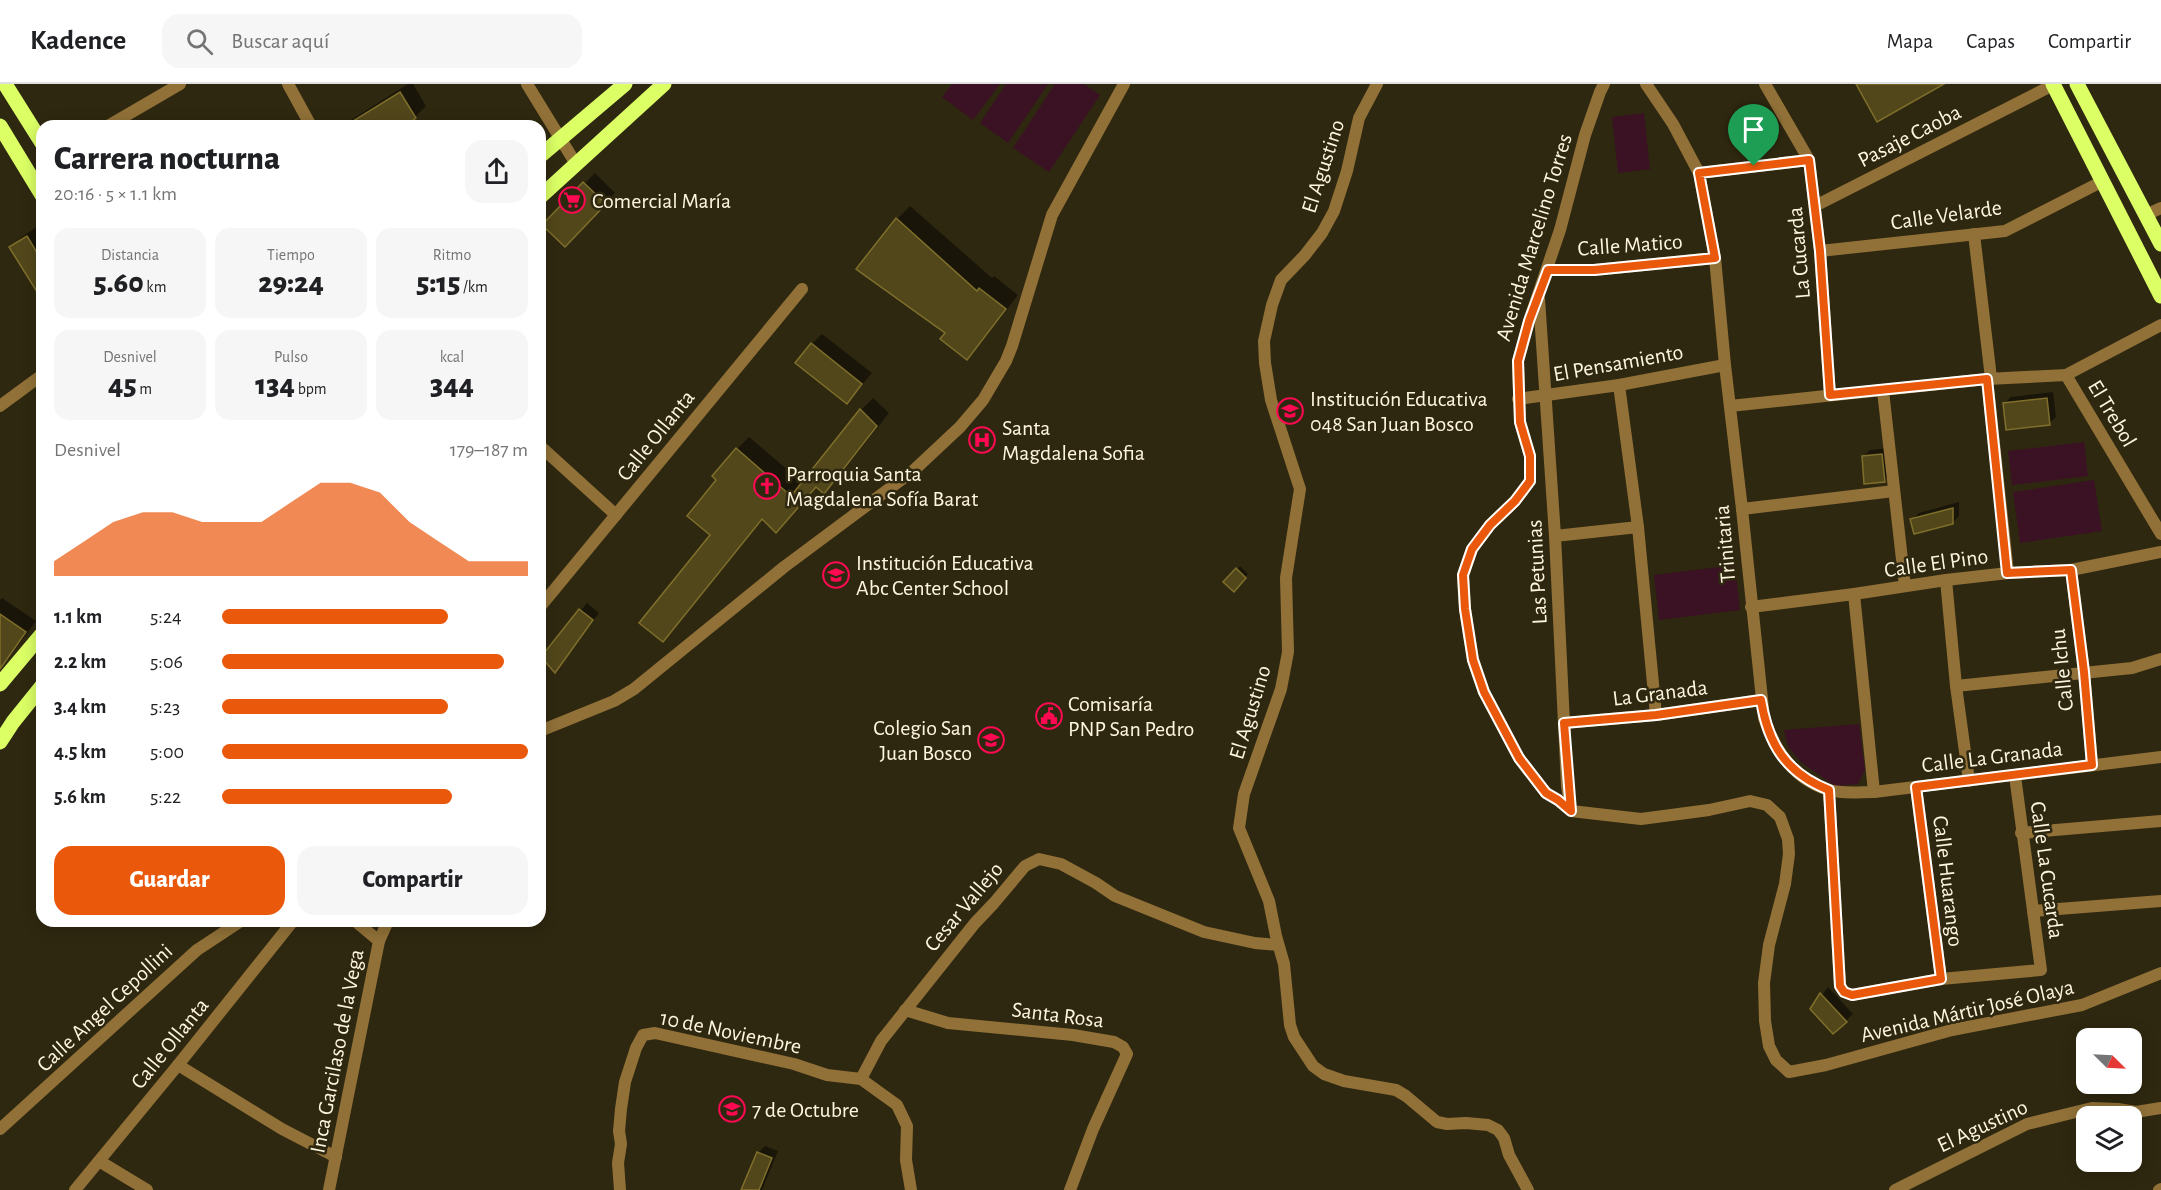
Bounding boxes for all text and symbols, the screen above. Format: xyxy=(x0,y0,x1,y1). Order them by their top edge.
search box xyxy=(162,14,582,68)
icon: search xyxy=(183,25,216,58)
text: Kadence xyxy=(30,27,126,55)
text: Buscar aquí xyxy=(231,30,329,52)
text: Mapa xyxy=(1887,31,1933,52)
text: Capas xyxy=(1966,31,2015,52)
text: Compartir xyxy=(2048,31,2131,52)
street label: Pasaje Caoba xyxy=(1854,100,1965,171)
pin xyxy=(1728,104,1779,166)
icon: arrive xyxy=(1737,113,1770,146)
street label: El Agustino xyxy=(1298,117,1348,216)
street label: Avenida Marcelino Torres xyxy=(1492,131,1576,343)
button: share xyxy=(465,140,528,203)
text: Carrera nocturna xyxy=(54,143,280,176)
text: 20:16 · 5 × 1.1 km xyxy=(54,184,177,204)
supermarket icon: Comercial María xyxy=(557,185,587,215)
place label: Comercial María xyxy=(592,190,731,212)
street label: Calle Velarde xyxy=(1889,196,2003,234)
street label: La Cucarda xyxy=(1784,206,1814,300)
street label: Calle Matico xyxy=(1577,230,1683,260)
text: Distancia xyxy=(101,247,159,263)
text: Tiempo xyxy=(267,247,315,263)
text: Ritmo xyxy=(433,247,471,263)
text: 5.60 xyxy=(94,268,144,298)
text: 29:24 xyxy=(258,268,324,298)
text: 5:15 xyxy=(416,268,460,298)
text: km xyxy=(144,279,166,295)
text: /km xyxy=(460,279,488,295)
street label: El Pensamiento xyxy=(1551,341,1685,385)
text: Desnivel xyxy=(103,349,157,365)
text: Pulso xyxy=(274,349,308,365)
text: kcal xyxy=(440,349,464,365)
text: 45 xyxy=(108,370,137,400)
text: 134 xyxy=(255,370,295,400)
text: 344 xyxy=(430,370,474,400)
street label: El Trebol xyxy=(2084,376,2141,451)
text: m xyxy=(137,381,152,397)
text: bpm xyxy=(295,381,327,397)
street label: Calle Ollanta xyxy=(613,386,699,485)
place label: Institución Educativa 048 San Juan Bosco xyxy=(1310,388,1488,435)
school or university icon: Institución Educativa 048 San Juan Bosco xyxy=(1275,396,1305,426)
place label: Santa Magdalena Sofia xyxy=(1002,417,1145,464)
hospital icon: Santa Magdalena Sofia xyxy=(967,425,997,455)
text: Desnivel xyxy=(54,440,121,460)
text: 179–187 m xyxy=(450,440,528,460)
place label: Parroquia Santa Magdalena Sofía Barat xyxy=(786,463,978,510)
church icon: Parroquia Santa Magdalena Sofía Barat xyxy=(752,471,782,501)
street label: Trinitaria xyxy=(1711,504,1739,584)
street label: Las Petunias xyxy=(1523,519,1551,625)
street label: Calle El Pino xyxy=(1883,545,1990,581)
place label: Institución Educativa Abc Center School xyxy=(856,552,1034,599)
school or university icon: Institución Educativa Abc Center School xyxy=(821,560,851,590)
text: 1.1 km xyxy=(54,607,102,627)
text: 5:24 xyxy=(150,607,182,627)
street label: Calle Ichu xyxy=(2047,628,2077,712)
text: 2.2 km xyxy=(54,652,106,672)
text: 5:06 xyxy=(150,652,183,672)
street label: El Agustino xyxy=(1225,663,1275,762)
street label: La Granada xyxy=(1611,676,1709,710)
place label: Comisaría PNP San Pedro xyxy=(1068,693,1194,740)
text: 3.4 km xyxy=(54,697,106,717)
text: 5:23 xyxy=(150,697,180,717)
public building icon: Comisaría PNP San Pedro xyxy=(1034,701,1064,731)
place label: Colegio San Juan Bosco xyxy=(873,717,972,764)
school or university icon: Colegio San Juan Bosco xyxy=(976,725,1006,755)
street label: Calle La Granada xyxy=(1920,737,2064,777)
text: 4.5 km xyxy=(54,742,106,762)
text: 5:00 xyxy=(150,742,184,762)
text: 5.6 km xyxy=(54,787,106,807)
text: 5:22 xyxy=(150,787,181,807)
street label: Calle La Cucarda xyxy=(2026,800,2068,940)
street label: Calle Huarango xyxy=(1929,814,1967,948)
button: Guardar xyxy=(54,846,285,915)
button: Compartir xyxy=(297,846,528,915)
street label: Cesar Vallejo xyxy=(920,858,1007,955)
street label: Calle Angel Cepollini xyxy=(33,940,177,1076)
street label: Inca Garcilaso de la Vega xyxy=(306,947,368,1155)
street label: Avenida Mártir José Olaya xyxy=(1858,976,2076,1046)
street label: Calle Ollanta xyxy=(127,994,213,1093)
street label: Santa Rosa xyxy=(1011,998,1105,1032)
street label: 10 de Noviembre xyxy=(658,1006,803,1058)
north arrow xyxy=(2076,1028,2142,1094)
map controls xyxy=(2076,1028,2142,1172)
school or university icon: 7 de Octubre xyxy=(717,1094,747,1124)
street label: El Agustino xyxy=(1934,1095,2031,1156)
place label: 7 de Octubre xyxy=(752,1099,859,1121)
button: layers xyxy=(2076,1106,2142,1172)

